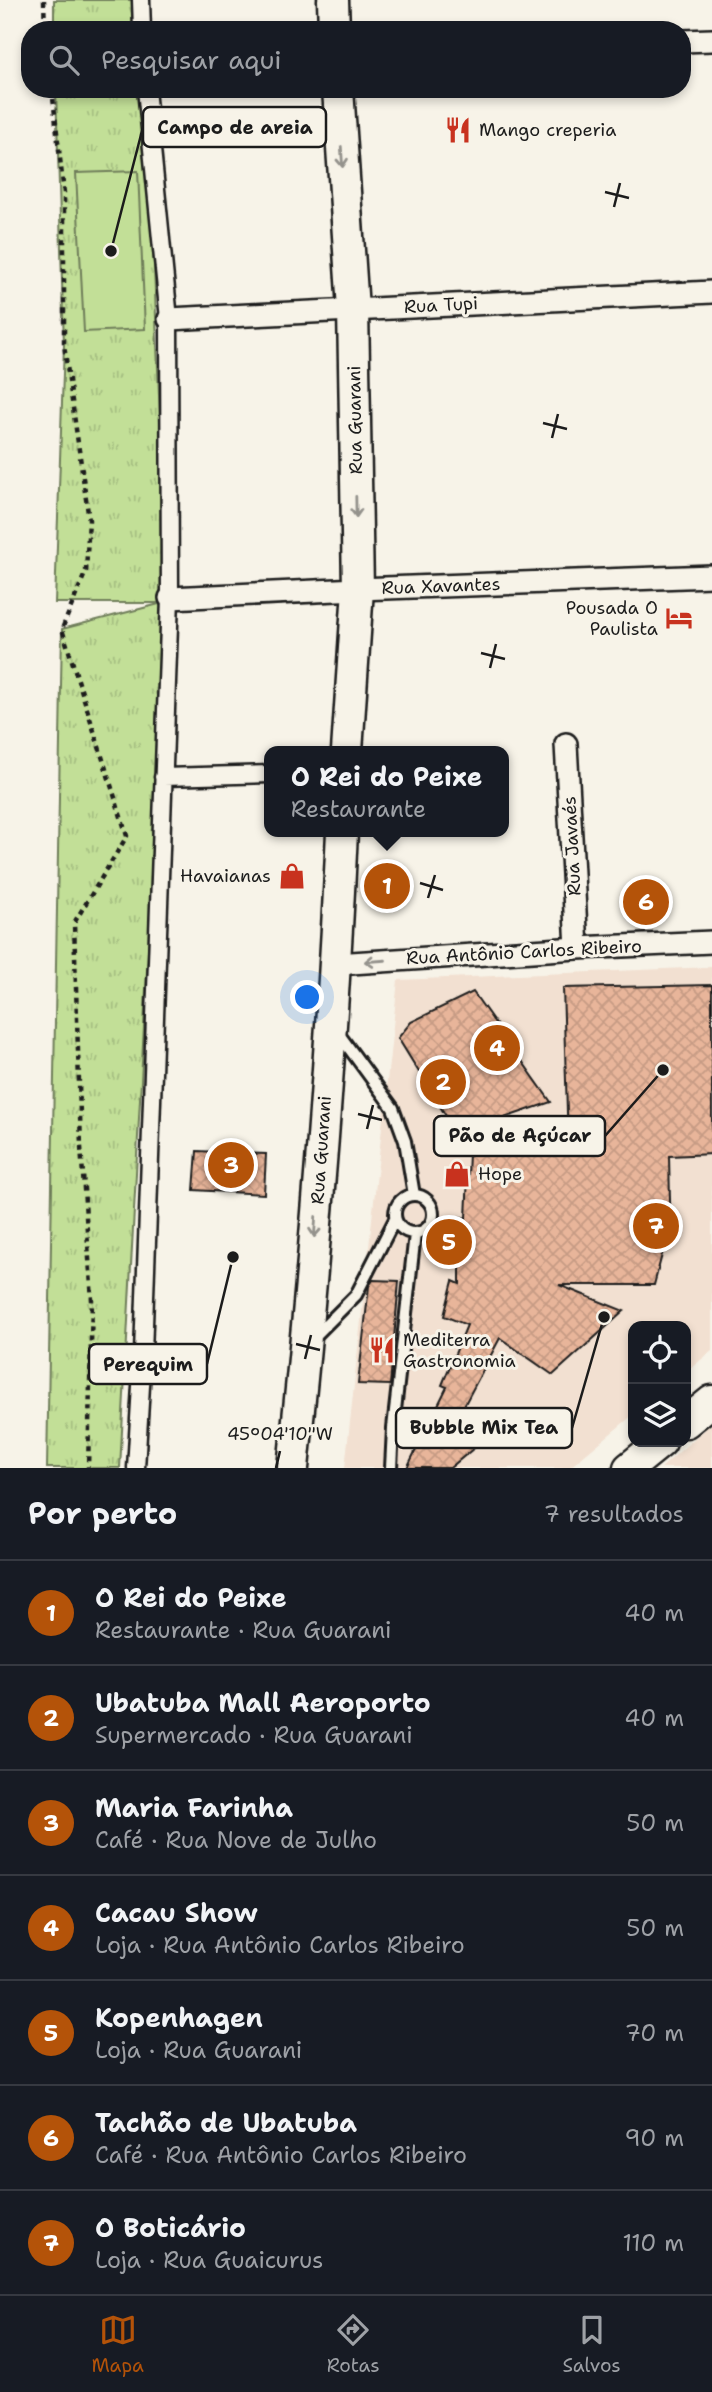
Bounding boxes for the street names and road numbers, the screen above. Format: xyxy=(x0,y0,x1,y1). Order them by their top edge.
street label: Rua Tupi xyxy=(403,291,479,319)
street label: Rua Guarani xyxy=(342,365,368,475)
street label: Rua Xavantes xyxy=(381,572,501,600)
street label: Rua Javaés xyxy=(557,795,587,897)
street label: Rua Antônio Carlos Ribeiro xyxy=(406,934,642,970)
street label: Rua Guarani xyxy=(305,1095,337,1205)

